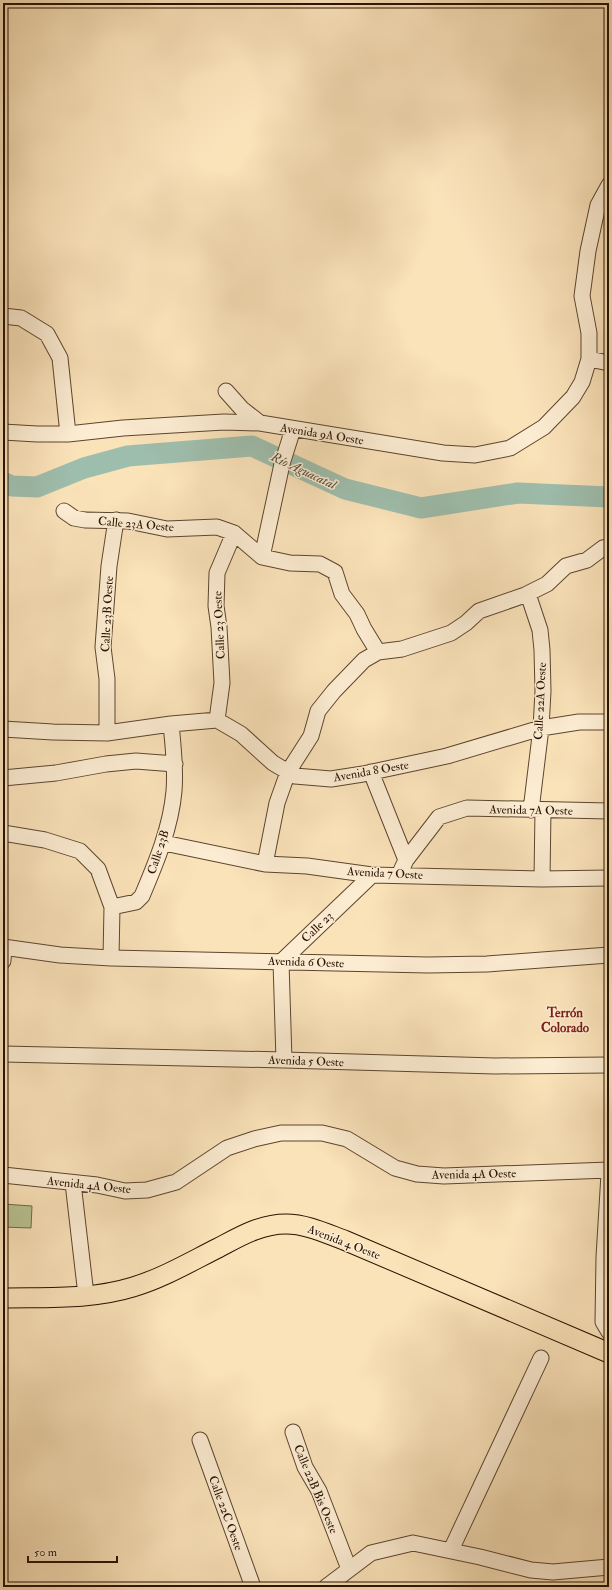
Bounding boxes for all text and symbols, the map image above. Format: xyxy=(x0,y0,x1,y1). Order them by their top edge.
street label: Avenida 9A Oeste xyxy=(278,420,365,448)
water label: Río Aguacatal xyxy=(268,449,339,493)
street label: Calle 23A Oeste xyxy=(97,514,174,535)
street label: Calle 23B Oeste xyxy=(98,576,117,652)
street label: Calle 23 Oeste xyxy=(210,590,229,659)
street label: Calle 22A Oeste xyxy=(531,662,550,740)
street label: Avenida 8 Oeste xyxy=(331,758,410,786)
street label: Avenida 7A Oeste xyxy=(488,802,573,819)
street label: Calle 23B xyxy=(144,828,173,876)
street label: Avenida 7 Oeste xyxy=(346,864,423,883)
street label: Calle 23 xyxy=(298,909,336,946)
street label: Avenida 6 Oeste xyxy=(267,954,344,971)
district label: Terrón Colorado xyxy=(541,1005,590,1036)
street label: Avenida 5 Oeste xyxy=(267,1053,344,1070)
street label: Avenida 4A Oeste xyxy=(431,1166,516,1183)
street label: Avenida 4A Oeste xyxy=(45,1174,132,1197)
street label: Avenida 4 Oeste xyxy=(304,1221,382,1263)
street label: Calle 22B Bis Oeste xyxy=(290,1442,341,1536)
street label: Calle 22C Oeste xyxy=(205,1474,246,1553)
scale bar xyxy=(28,1538,117,1564)
text: 50 m xyxy=(34,1545,58,1560)

